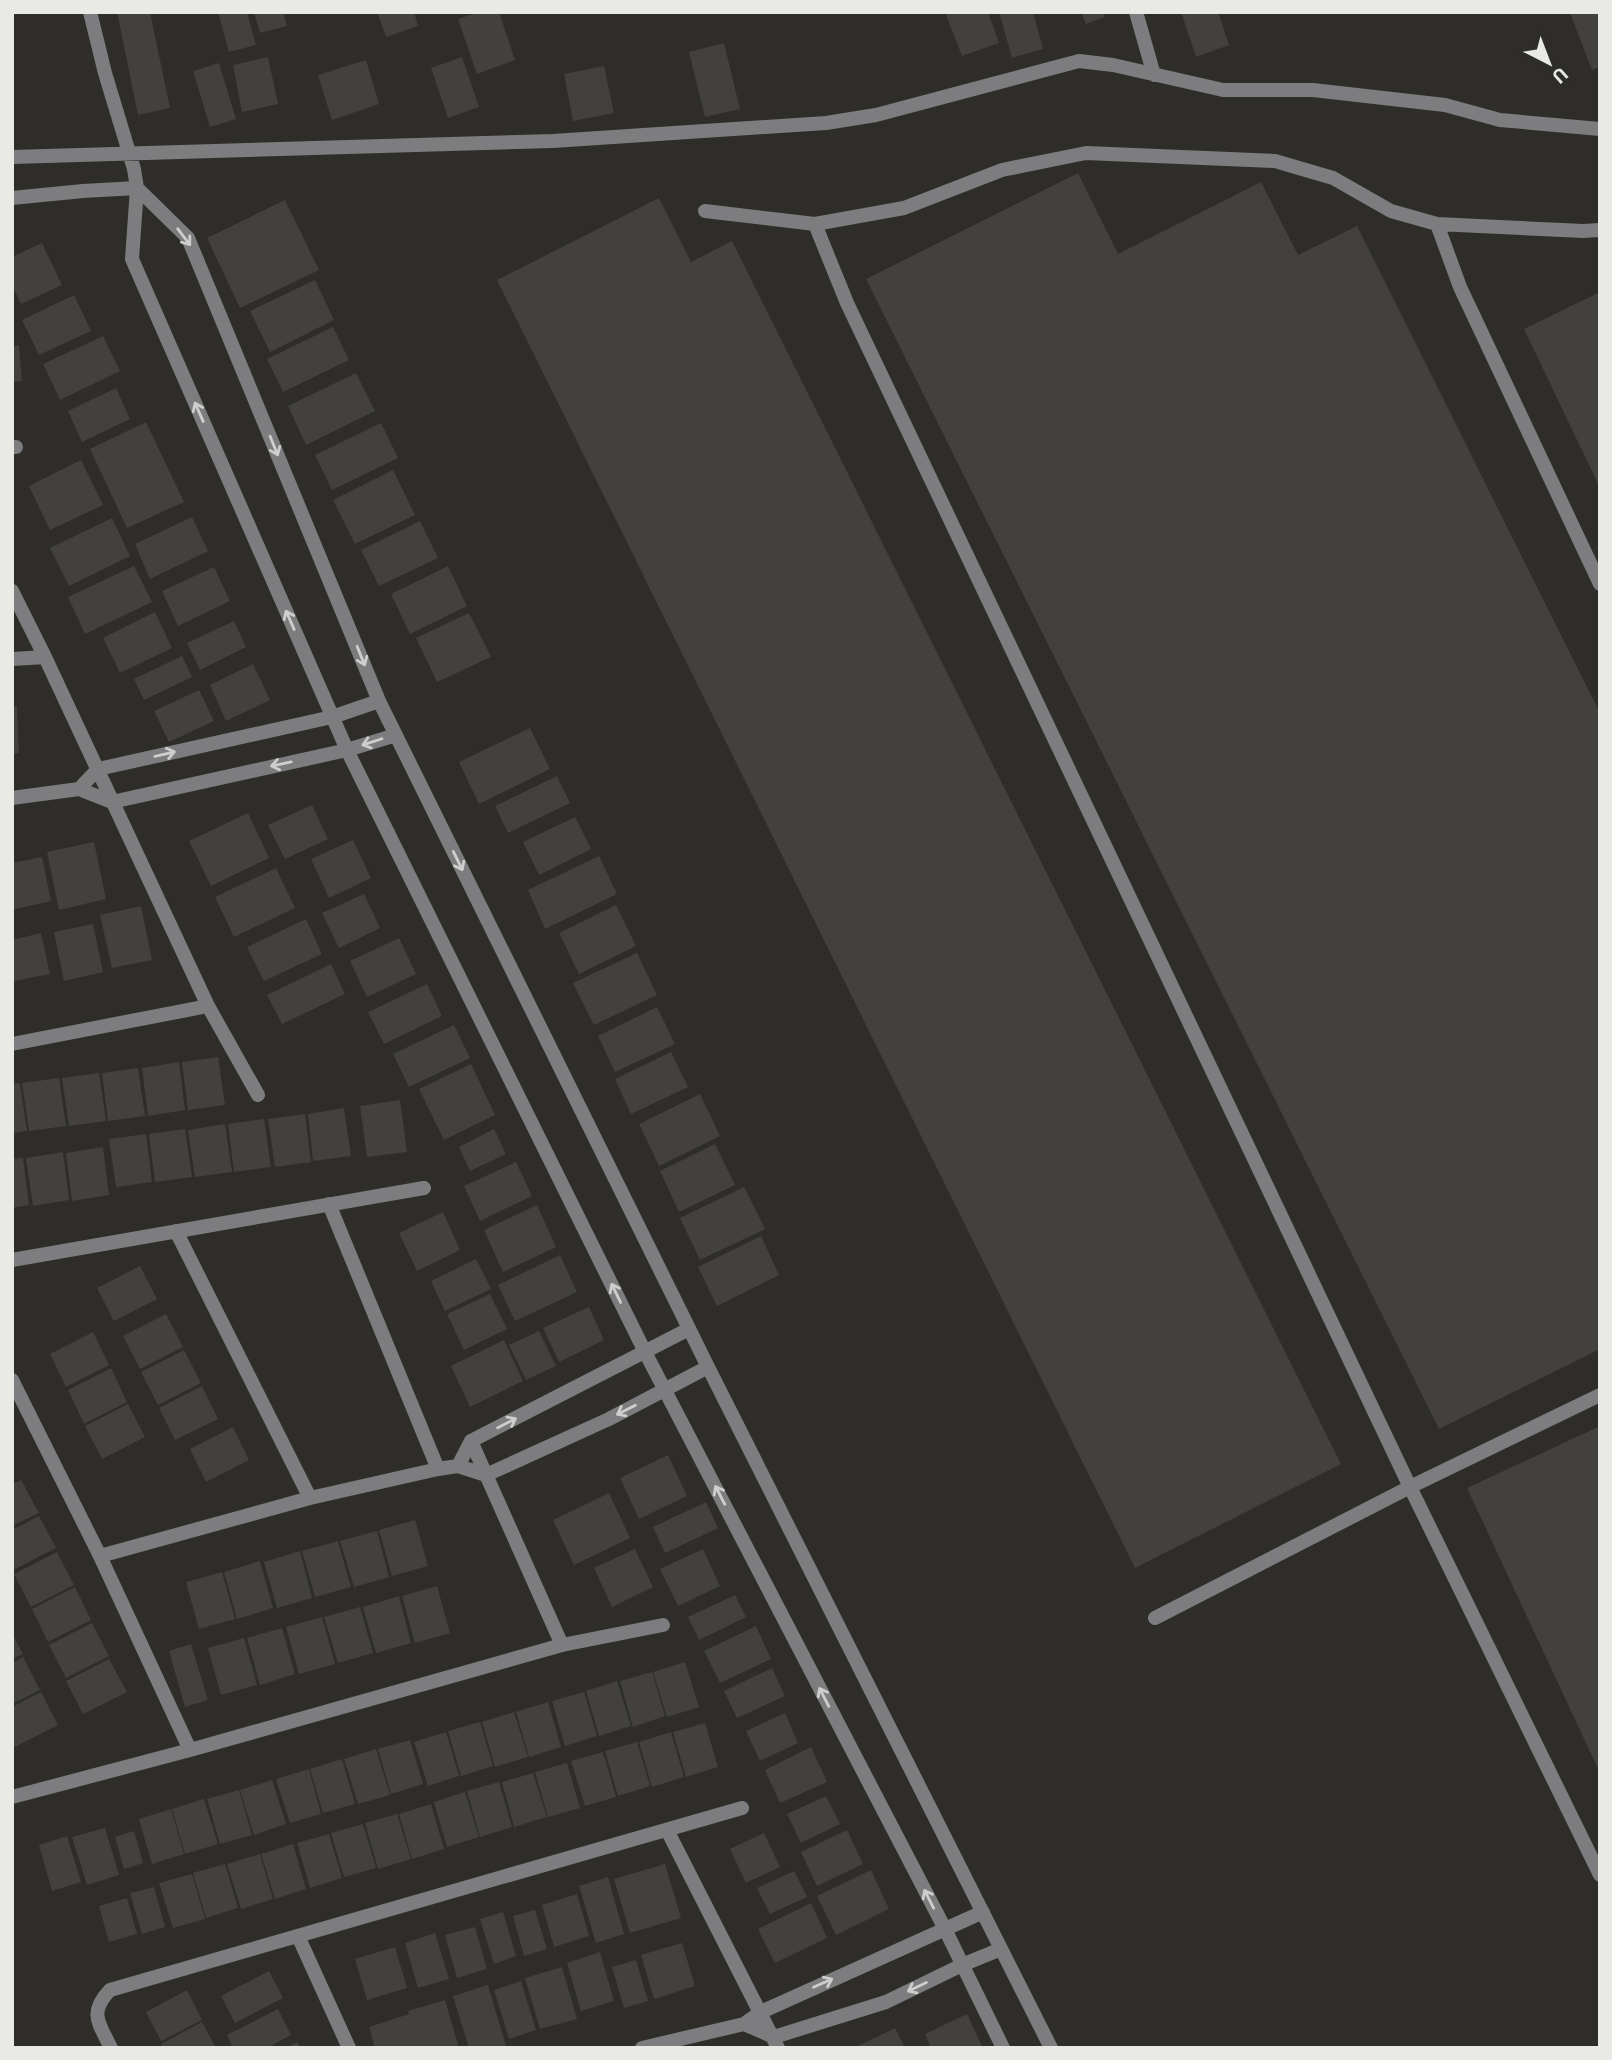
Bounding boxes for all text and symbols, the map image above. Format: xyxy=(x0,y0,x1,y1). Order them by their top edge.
north arrow xyxy=(1514,28,1584,98)
text: U xyxy=(1548,63,1572,88)
one-way arrow xyxy=(176,228,191,247)
one-way arrow xyxy=(192,402,205,423)
one-way arrow xyxy=(268,434,281,456)
one-way arrow xyxy=(283,610,296,632)
one-way arrow xyxy=(355,645,368,666)
one-way arrow xyxy=(361,737,383,750)
one-way arrow xyxy=(153,747,176,761)
one-way arrow xyxy=(270,757,293,771)
one-way arrow xyxy=(452,850,466,871)
one-way arrow xyxy=(608,1283,622,1304)
one-way arrow xyxy=(616,1404,637,1418)
one-way arrow xyxy=(496,1415,517,1429)
one-way arrow xyxy=(712,1485,726,1506)
one-way arrow xyxy=(817,1687,831,1708)
one-way arrow xyxy=(922,1889,935,1910)
one-way arrow xyxy=(811,1976,833,1989)
one-way arrow xyxy=(907,1981,928,1994)

